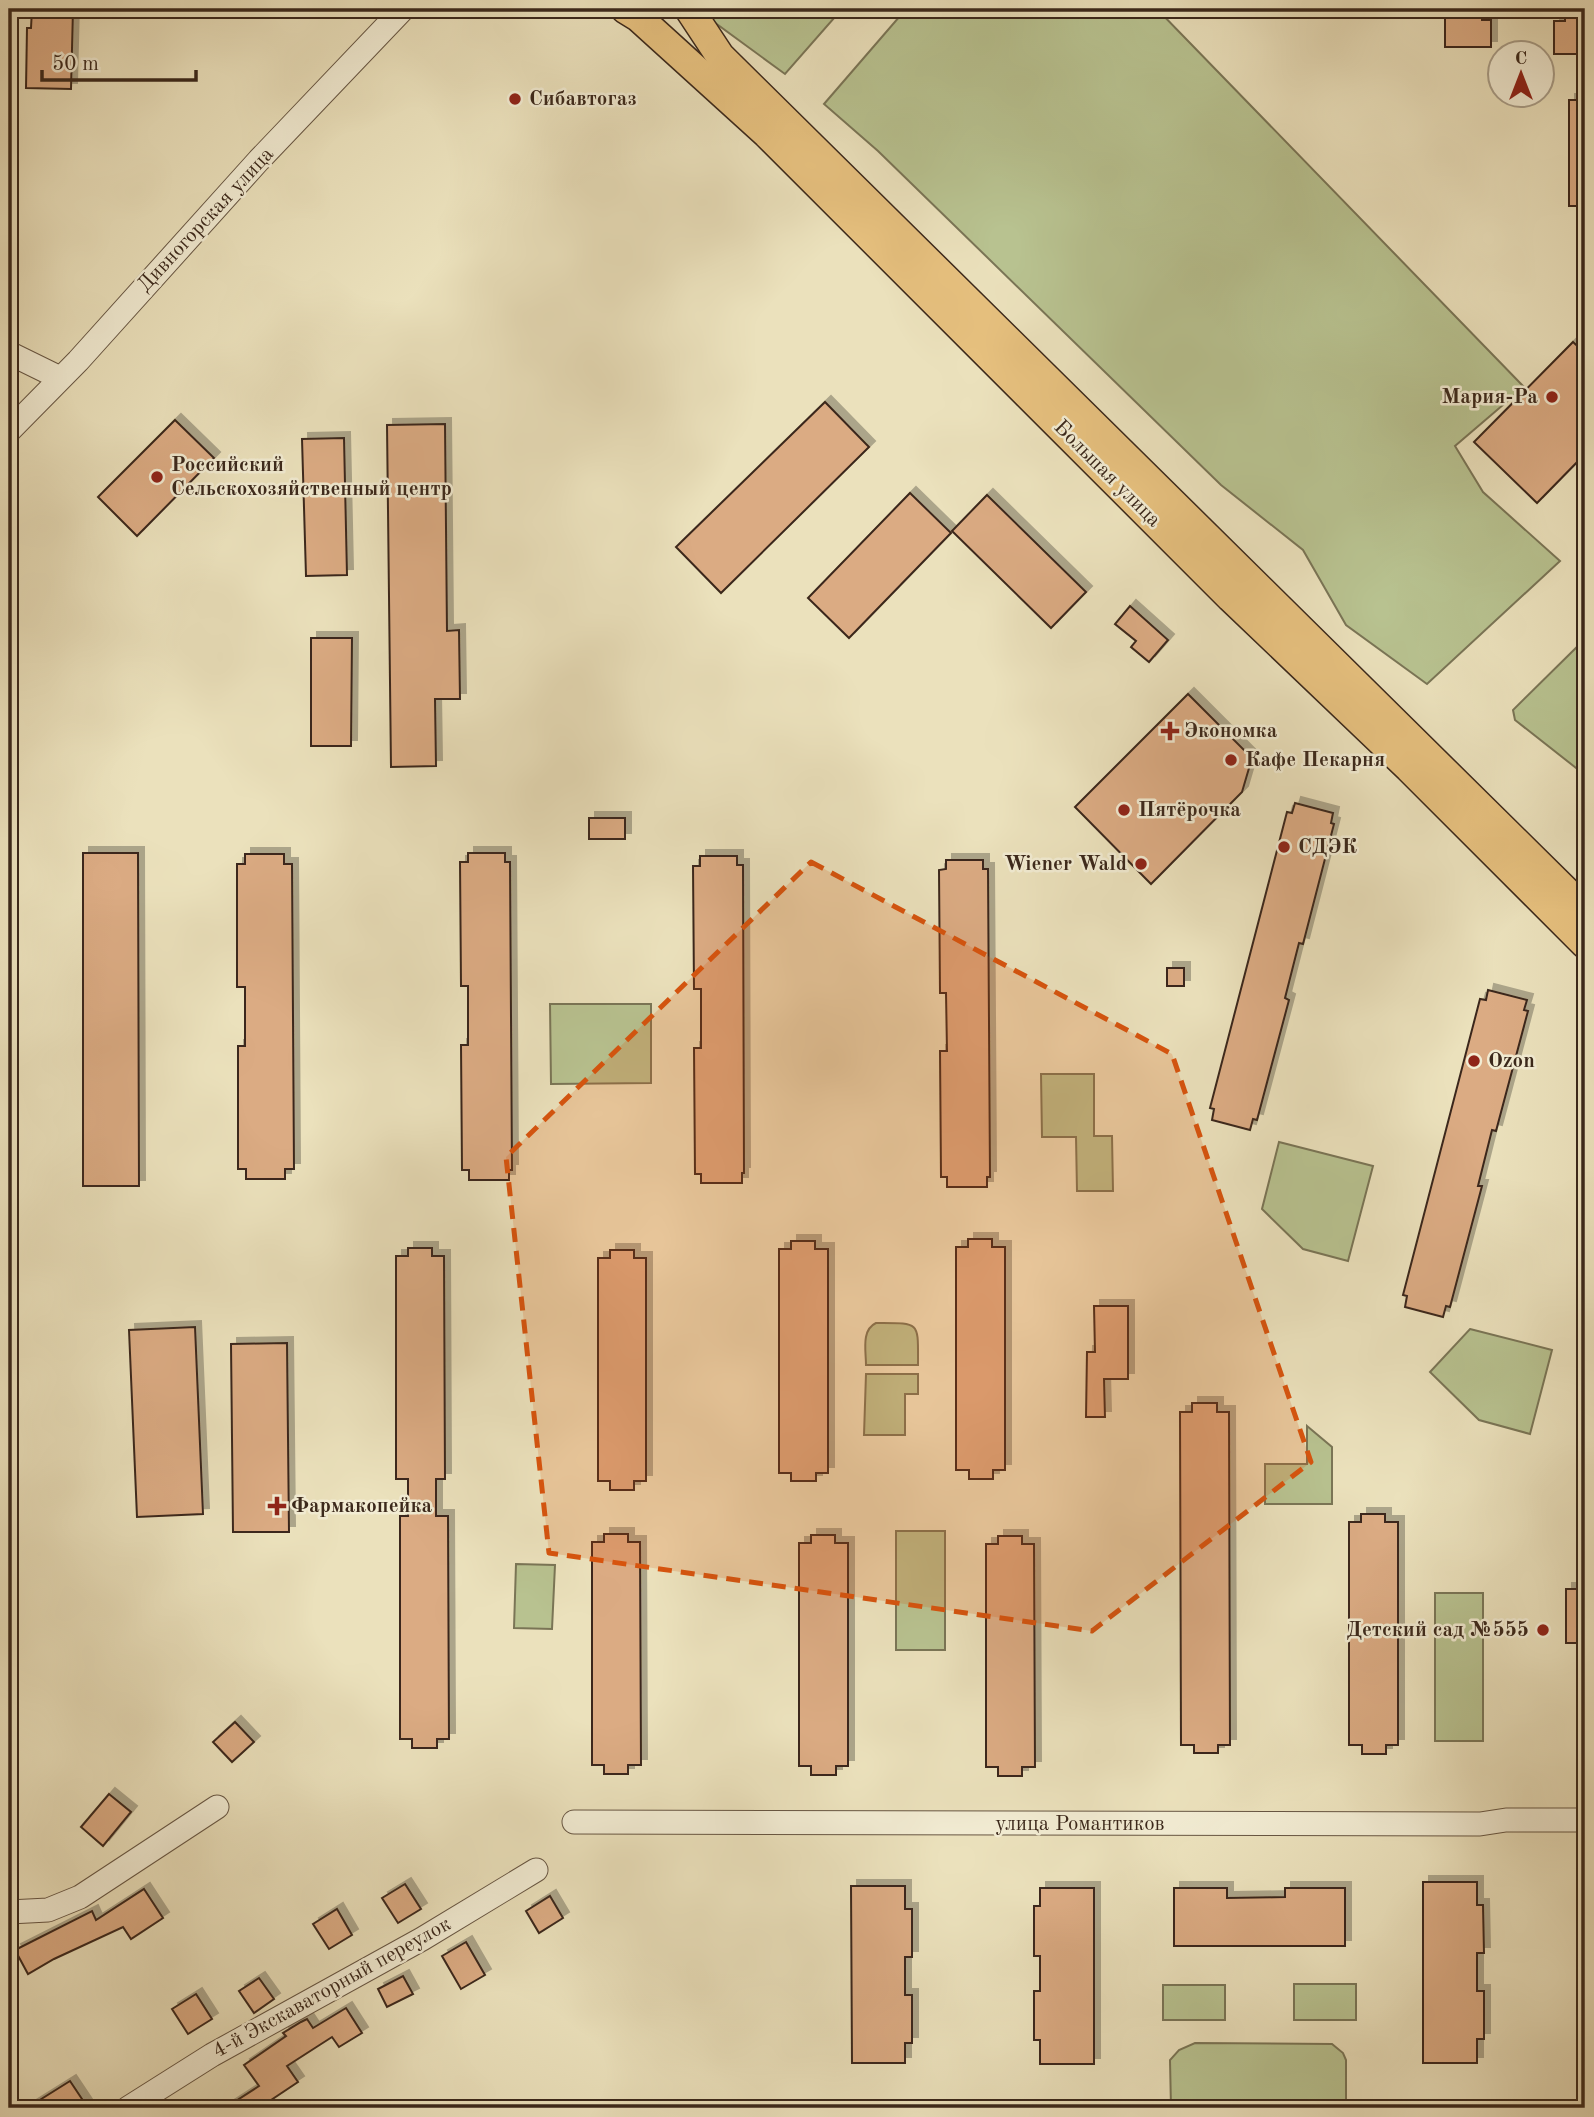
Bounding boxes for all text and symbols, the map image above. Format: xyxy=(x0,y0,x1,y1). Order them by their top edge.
scale bar xyxy=(42,38,196,82)
north arrow xyxy=(1486,38,1556,108)
text: С xyxy=(1515,50,1527,69)
text: 50 m xyxy=(52,54,99,75)
place label: Сибавтогаз xyxy=(529,89,637,110)
marker: Сибавтогаз xyxy=(507,91,523,107)
street label: Дивногорская улица xyxy=(134,144,278,296)
place label: Мария-Ра xyxy=(1442,387,1538,408)
marker: Мария-Ра xyxy=(1544,389,1560,405)
street label: Большая улица xyxy=(1050,417,1164,531)
place label: Российский Сельскохозяйственный центр xyxy=(171,455,452,500)
marker: Российский Сельскохозяйственный центр xyxy=(149,469,165,485)
place label: Экономка xyxy=(1184,721,1278,742)
marker: Экономка xyxy=(1162,723,1178,739)
place label: Кафе Пекарня xyxy=(1245,750,1385,771)
marker: Кафе Пекарня xyxy=(1223,752,1239,768)
place label: Пятёрочка xyxy=(1138,800,1241,821)
marker: Пятёрочка xyxy=(1116,802,1132,818)
place label: СДЭК xyxy=(1298,837,1357,858)
marker: СДЭК xyxy=(1276,839,1292,855)
place label: Wiener Wald xyxy=(1004,854,1127,875)
marker: Wiener Wald xyxy=(1133,856,1149,872)
place label: Ozon xyxy=(1488,1051,1535,1072)
marker: Ozon xyxy=(1466,1053,1482,1069)
place label: Фармакопейка xyxy=(291,1496,433,1517)
marker: Фармакопейка xyxy=(269,1498,285,1514)
place label: Детский сад №555 xyxy=(1346,1620,1529,1641)
marker: Детский сад №555 xyxy=(1535,1622,1551,1638)
street label: улица Романтиков xyxy=(995,1814,1165,1835)
street label: 4-й Экскаваторный переулок xyxy=(209,1913,455,2062)

